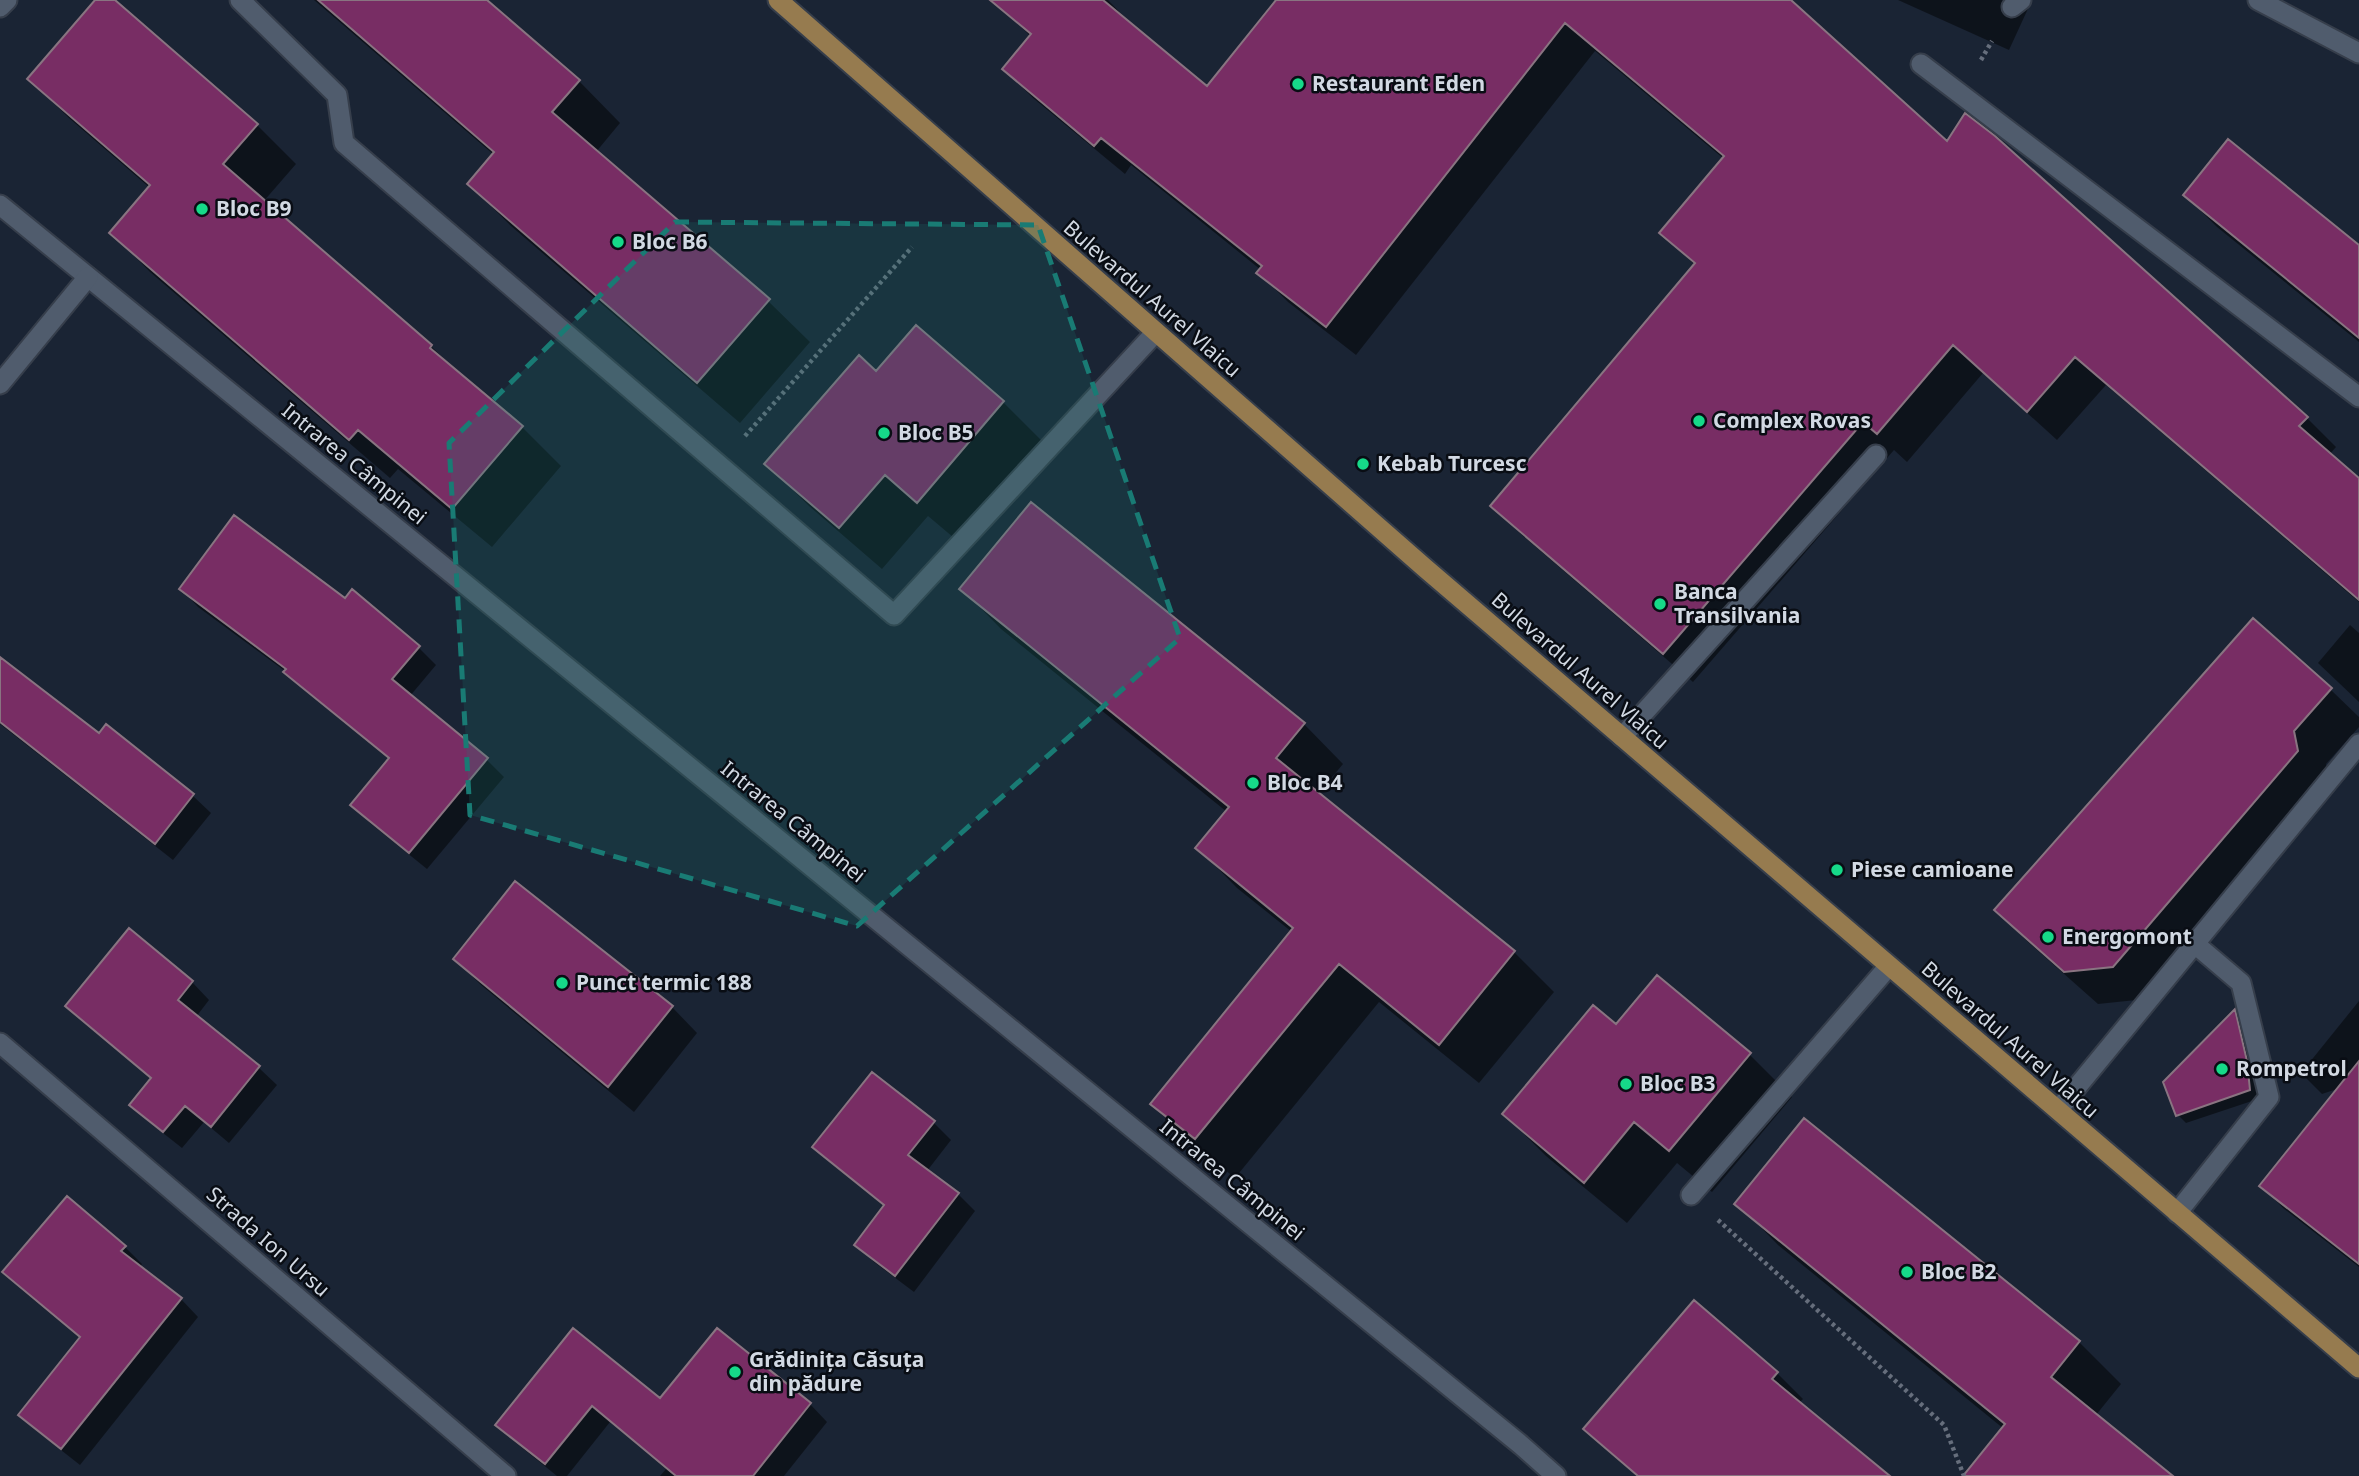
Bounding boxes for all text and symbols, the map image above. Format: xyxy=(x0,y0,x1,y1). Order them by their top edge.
place label: Restaurant Eden xyxy=(1312,69,1485,97)
marker: Restaurant Eden xyxy=(1290,76,1306,92)
place label: Bloc B9 xyxy=(216,194,292,222)
marker: Bloc B9 xyxy=(194,201,210,217)
street label: Bulevardul Aurel Vlaicu xyxy=(1058,213,1247,383)
place label: Bloc B6 xyxy=(632,227,708,255)
marker: Bloc B6 xyxy=(610,234,626,250)
street label: Intrarea Câmpinei xyxy=(277,396,433,530)
place label: Complex Rovas xyxy=(1713,406,1871,434)
marker: Complex Rovas xyxy=(1691,413,1707,429)
place label: Bloc B5 xyxy=(898,418,974,446)
marker: Bloc B5 xyxy=(876,425,892,441)
place label: Kebab Turcesc xyxy=(1377,449,1527,477)
marker: Kebab Turcesc xyxy=(1355,456,1371,472)
place label: Banca Transilvania xyxy=(1674,577,1800,629)
street label: Bulevardul Aurel Vlaicu xyxy=(1486,585,1675,755)
marker: Banca Transilvania xyxy=(1652,596,1668,612)
street label: Intrarea Câmpinei xyxy=(716,754,872,888)
place label: Bloc B4 xyxy=(1267,768,1343,796)
marker: Bloc B4 xyxy=(1245,775,1261,791)
place label: Piese camioane xyxy=(1851,855,2013,883)
marker: Piese camioane xyxy=(1829,862,1845,878)
place label: Energomont xyxy=(2062,922,2192,950)
marker: Energomont xyxy=(2040,929,2056,945)
street label: Bulevardul Aurel Vlaicu xyxy=(1916,954,2105,1124)
place label: Punct termic 188 xyxy=(576,968,752,996)
marker: Punct termic 188 xyxy=(554,975,570,991)
place label: Rompetrol xyxy=(2236,1054,2347,1082)
marker: Rompetrol xyxy=(2214,1061,2230,1077)
place label: Bloc B3 xyxy=(1640,1069,1716,1097)
marker: Bloc B3 xyxy=(1618,1076,1634,1092)
street label: Intrarea Câmpinei xyxy=(1155,1112,1311,1246)
street label: Strada Ion Ursu xyxy=(201,1180,336,1303)
place label: Bloc B2 xyxy=(1921,1257,1997,1285)
marker: Bloc B2 xyxy=(1899,1264,1915,1280)
place label: Grădinița Căsuța din pădure xyxy=(749,1345,924,1397)
marker: Grădinița Căsuța din pădure xyxy=(727,1364,743,1380)

